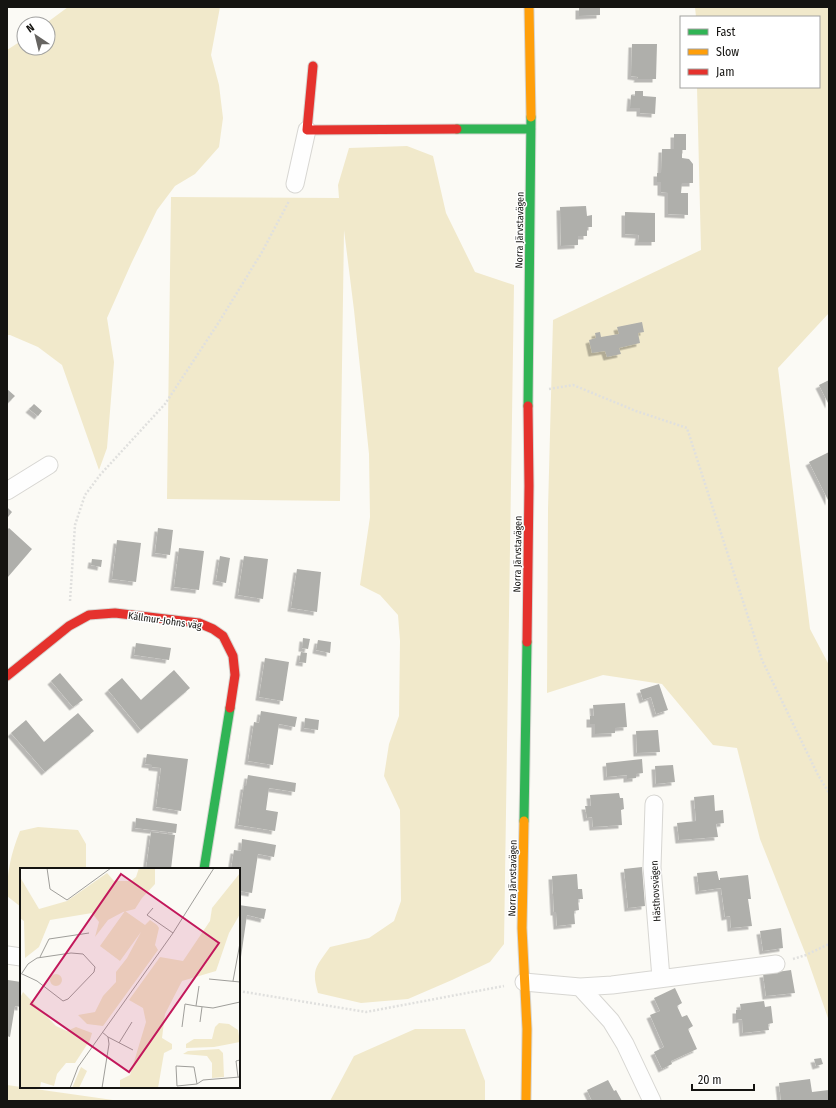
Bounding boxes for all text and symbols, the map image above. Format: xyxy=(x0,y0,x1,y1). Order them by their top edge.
north arrow xyxy=(16,16,56,56)
legend xyxy=(680,16,820,88)
text: N xyxy=(24,21,37,35)
text: Fast xyxy=(716,25,735,39)
text: Slow xyxy=(716,45,739,59)
text: Jam xyxy=(716,65,734,79)
street label: Norra Järvstavägen xyxy=(513,191,527,269)
street label: Norra Järvstavägen xyxy=(511,515,525,593)
street label: Källmur-Johns väg xyxy=(127,610,203,632)
street label: Norra Järvstavägen xyxy=(506,839,520,917)
street label: Hästhovsvägen xyxy=(648,860,664,922)
inset map xyxy=(20,868,240,1088)
scale bar xyxy=(692,1066,754,1092)
text: 20 m xyxy=(698,1073,722,1087)

